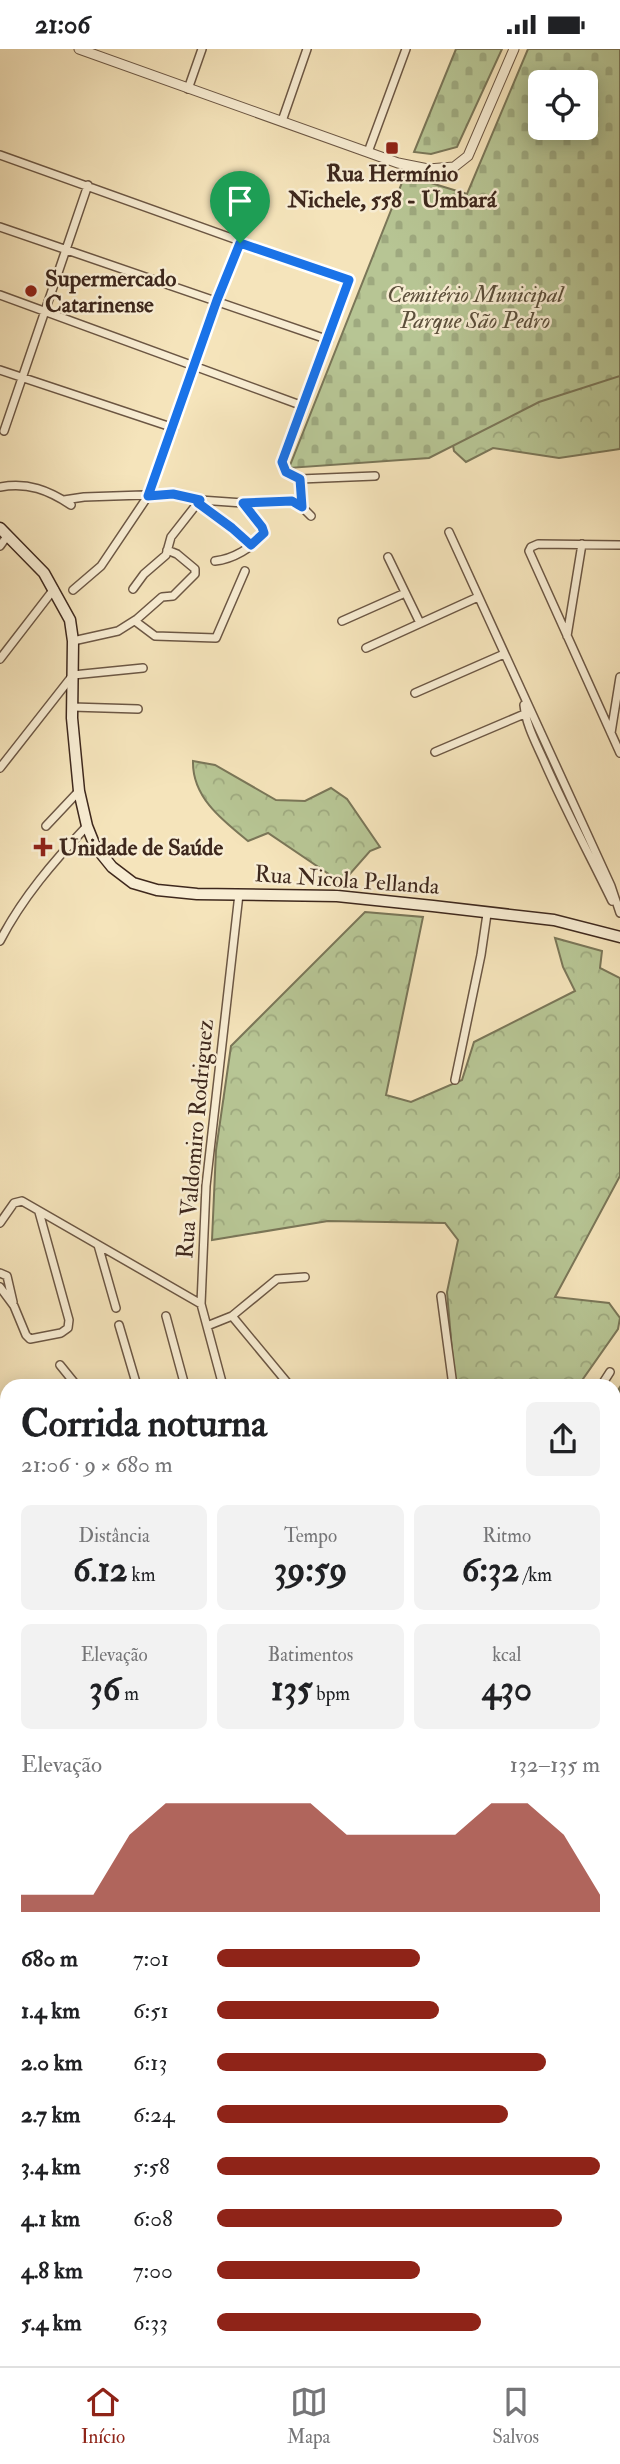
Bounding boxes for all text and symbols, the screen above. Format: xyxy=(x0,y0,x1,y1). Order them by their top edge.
text: 21:06 xyxy=(35,9,90,41)
map controls xyxy=(528,70,598,140)
button: locate xyxy=(528,70,598,140)
marker: Rua Hermínio Nichele, 558 - Umbará xyxy=(384,140,400,156)
place label: Rua Hermínio Nichele, 558 - Umbará xyxy=(287,159,498,214)
pin xyxy=(210,171,270,243)
icon: arrive xyxy=(221,182,259,220)
place label: Supermercado Catarinense xyxy=(45,264,176,319)
park label: Cemitério Municipal Parque São Pedro xyxy=(387,280,565,335)
marker: Supermercado Catarinense xyxy=(23,283,39,299)
place label: Unidade de Saúde xyxy=(59,833,223,862)
marker: Unidade de Saúde xyxy=(33,837,53,857)
street label: Rua Nicola Pellanda xyxy=(253,859,441,901)
street label: Rua Valdomiro Rodriguez xyxy=(170,1018,220,1260)
text: Corrida noturna xyxy=(21,1400,267,1448)
button: share xyxy=(526,1402,600,1476)
text: 21:06 · 9 × 680 m xyxy=(21,1450,173,1479)
text: Distância xyxy=(79,1524,150,1548)
text: Tempo xyxy=(284,1524,337,1548)
text: Ritmo xyxy=(483,1524,531,1548)
text: 6.12 xyxy=(73,1548,128,1592)
text: 39:59 xyxy=(274,1548,347,1592)
text: 6:32 xyxy=(462,1548,519,1592)
text: km xyxy=(128,1563,155,1587)
text: /km xyxy=(519,1563,552,1587)
text: Elevação xyxy=(81,1643,148,1667)
text: Batimentos xyxy=(268,1643,353,1667)
text: kcal xyxy=(492,1643,521,1667)
text: 36 xyxy=(89,1667,120,1711)
text: 135 xyxy=(271,1667,312,1711)
text: 430 xyxy=(482,1667,532,1711)
text: m xyxy=(120,1682,139,1706)
text: bpm xyxy=(312,1682,350,1706)
text: Elevação xyxy=(21,1750,102,1779)
text: 132–135 m xyxy=(510,1750,600,1779)
text: 680 m xyxy=(21,1944,78,1973)
text: 7:01 xyxy=(133,1944,169,1973)
text: 1.4 km xyxy=(21,1996,80,2025)
text: 6:51 xyxy=(133,1996,169,2025)
text: 2.0 km xyxy=(21,2048,83,2077)
text: 6:13 xyxy=(133,2048,167,2077)
text: 2.7 km xyxy=(21,2100,80,2129)
text: 6:24 xyxy=(133,2100,174,2129)
text: 3.4 km xyxy=(21,2152,81,2181)
text: 5:58 xyxy=(133,2152,170,2181)
text: 4.1 km xyxy=(21,2204,80,2233)
text: 6:08 xyxy=(133,2204,173,2233)
text: 4.8 km xyxy=(21,2256,83,2285)
text: 7:00 xyxy=(133,2256,173,2285)
text: 5.4 km xyxy=(21,2308,82,2337)
text: 6:33 xyxy=(133,2308,168,2337)
tab: Início xyxy=(81,2383,125,2449)
tab: Mapa xyxy=(287,2383,330,2449)
tab: Salvos xyxy=(492,2383,539,2449)

